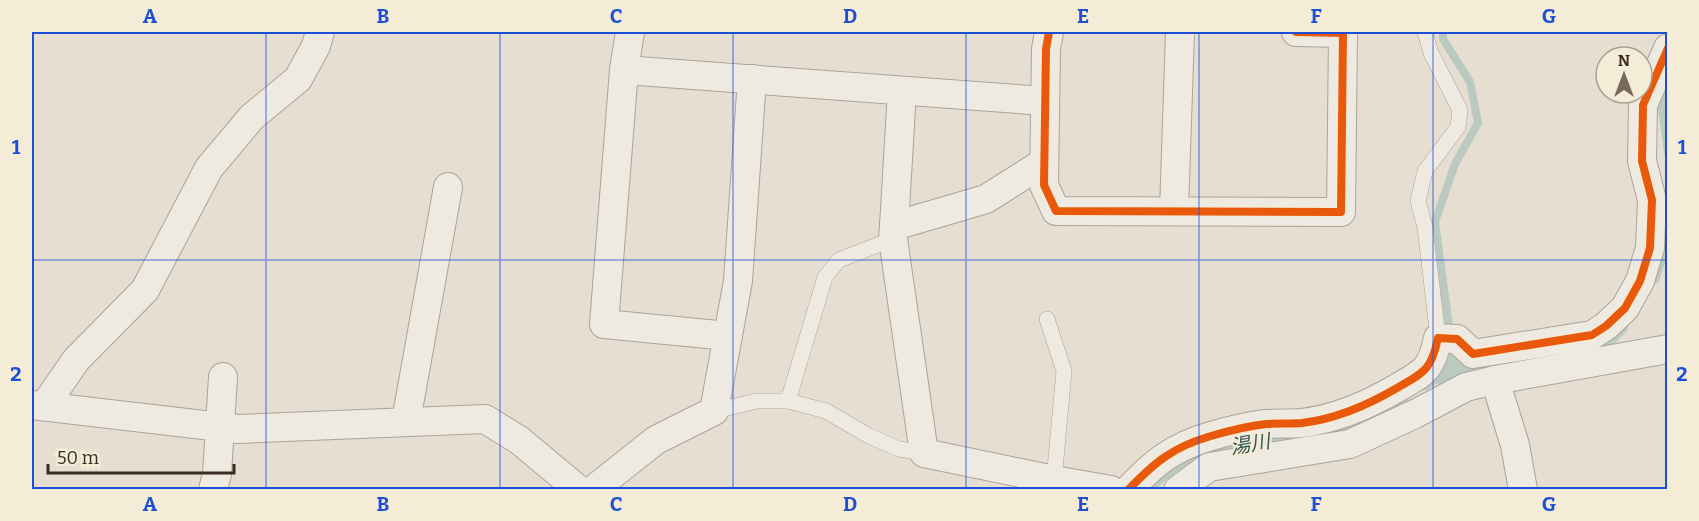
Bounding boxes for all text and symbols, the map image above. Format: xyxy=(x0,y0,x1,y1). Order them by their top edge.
text: A xyxy=(143,4,158,28)
text: B xyxy=(377,4,390,28)
text: C xyxy=(610,4,622,28)
text: D xyxy=(843,4,857,28)
text: E xyxy=(1077,4,1089,28)
text: F xyxy=(1310,4,1322,28)
text: G xyxy=(1542,4,1556,28)
north arrow xyxy=(1594,45,1654,105)
text: N xyxy=(1618,51,1630,70)
text: 1 xyxy=(12,135,21,159)
text: 1 xyxy=(1678,135,1687,159)
text: 2 xyxy=(10,362,22,386)
text: 2 xyxy=(1676,362,1688,386)
water label: 湯川 xyxy=(1228,428,1274,459)
scale bar xyxy=(48,437,234,475)
text: 50 m xyxy=(57,447,99,469)
text: A xyxy=(143,492,158,516)
text: B xyxy=(377,492,390,516)
text: C xyxy=(610,492,622,516)
text: D xyxy=(843,492,857,516)
text: E xyxy=(1077,492,1089,516)
text: F xyxy=(1310,492,1322,516)
text: G xyxy=(1542,492,1556,516)

